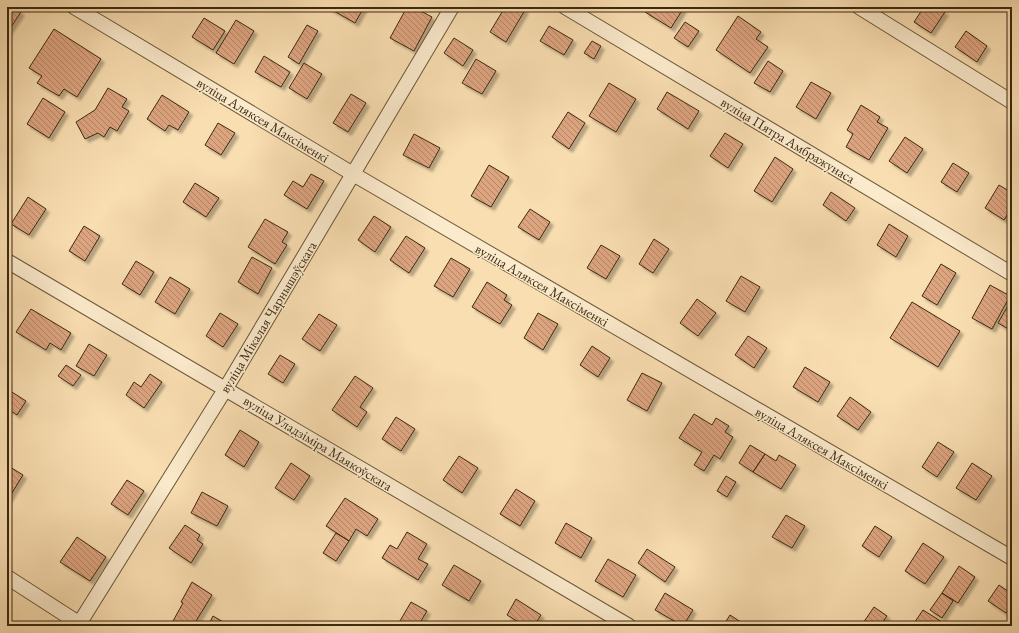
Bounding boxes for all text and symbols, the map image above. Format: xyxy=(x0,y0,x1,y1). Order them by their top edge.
street label: вуліца Аляксея Максіменкі xyxy=(193,73,333,167)
street label: вуліца Пятра Амбражунаса xyxy=(718,93,859,187)
street label: вуліца Мікалая Чарнышэўскага xyxy=(216,237,321,396)
street label: вуліца Аляксея Максіменкі xyxy=(472,239,613,331)
street label: вуліца Уладзіміра Маякоўскага xyxy=(240,391,396,495)
street label: вуліца Аляксея Максіменкі xyxy=(752,402,893,494)

